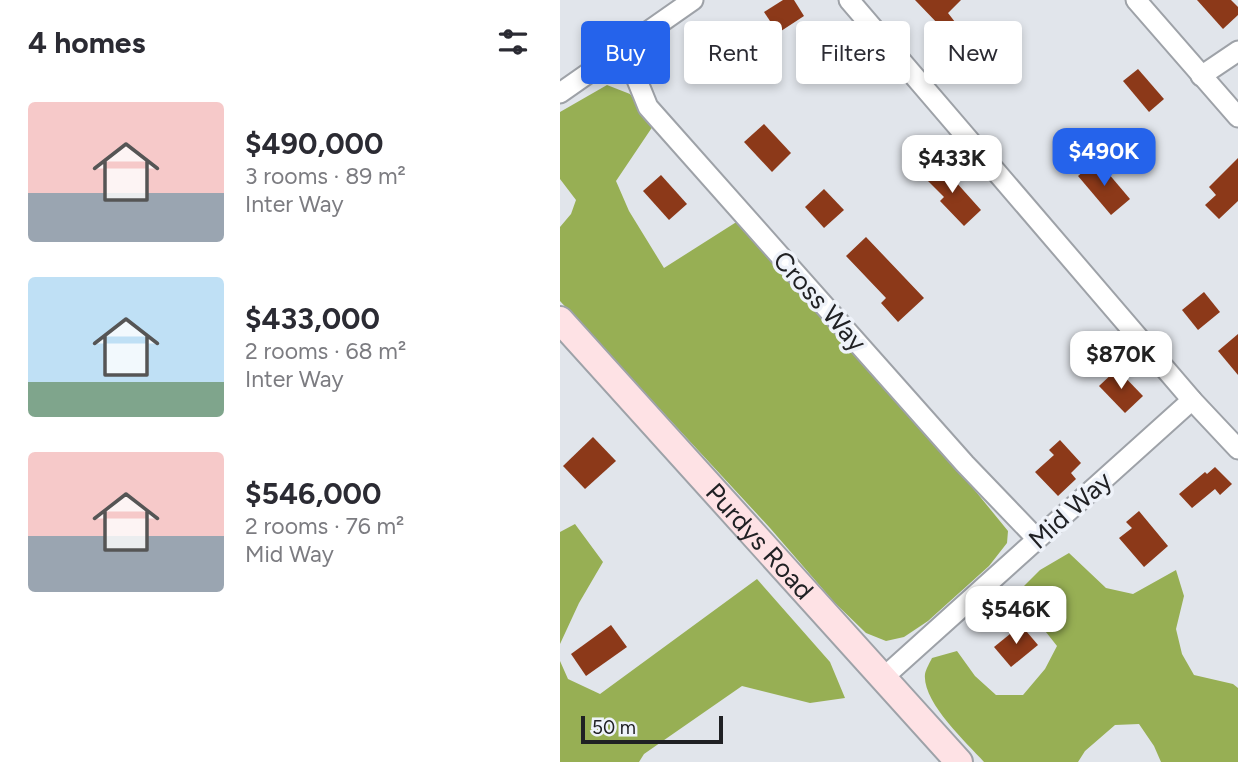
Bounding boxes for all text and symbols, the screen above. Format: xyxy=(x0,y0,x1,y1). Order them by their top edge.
chip: Buy xyxy=(581,21,670,84)
chip: Rent xyxy=(684,21,782,84)
chip: Filters xyxy=(796,21,910,84)
chip: New xyxy=(924,21,1022,84)
icon: filters xyxy=(494,23,532,61)
text: 4 homes xyxy=(28,24,145,61)
text: $490,000 xyxy=(245,125,383,162)
pin: $490K xyxy=(1055,128,1153,188)
icon: home xyxy=(84,130,168,214)
pin: $433K xyxy=(903,136,1001,195)
text: $490K xyxy=(1069,137,1139,165)
text: $433K xyxy=(918,144,986,172)
text: 3 rooms · 89 m² xyxy=(245,162,406,190)
text: Inter Way xyxy=(245,190,344,218)
street label: Cross Way xyxy=(767,244,874,358)
text: $433,000 xyxy=(245,300,380,337)
icon: home xyxy=(84,305,168,389)
pin: $870K xyxy=(1072,332,1170,391)
text: 2 rooms · 68 m² xyxy=(245,337,406,365)
text: $870K xyxy=(1086,340,1156,368)
text: Inter Way xyxy=(245,365,344,393)
street label: Mid Way xyxy=(1022,464,1118,555)
text: $546,000 xyxy=(245,475,381,512)
street label: Purdys Road xyxy=(699,476,820,606)
icon: home xyxy=(84,480,168,564)
text: 2 rooms · 76 m² xyxy=(245,512,404,540)
text: Mid Way xyxy=(245,540,334,568)
pin: $546K xyxy=(967,586,1065,646)
text: $546K xyxy=(981,595,1051,623)
scale bar xyxy=(581,713,723,745)
text: 50 m xyxy=(592,716,636,739)

